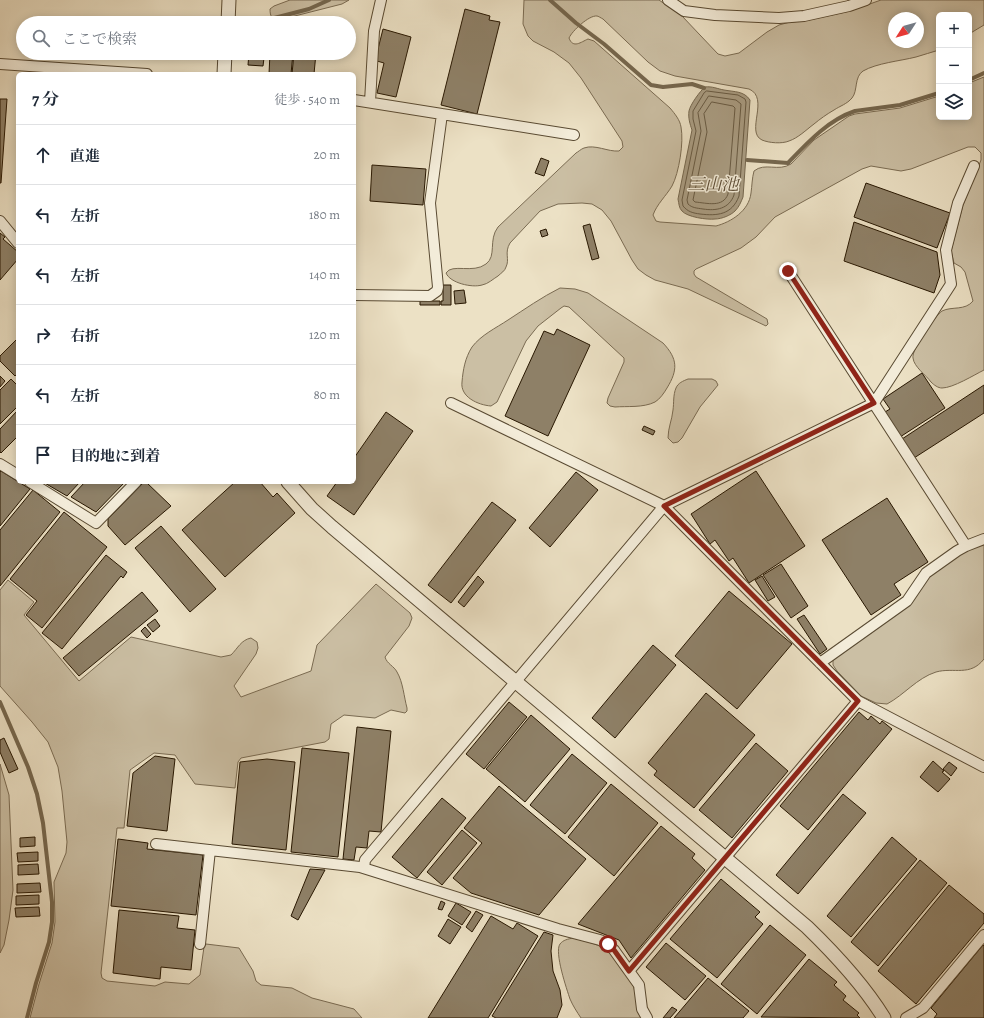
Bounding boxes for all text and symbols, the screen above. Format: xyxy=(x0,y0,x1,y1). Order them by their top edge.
north arrow xyxy=(888,12,924,48)
map controls xyxy=(936,12,972,120)
button: + xyxy=(936,12,972,48)
search box xyxy=(16,16,356,60)
icon: search xyxy=(30,27,52,49)
text: ここで検索 xyxy=(62,29,137,49)
button: − xyxy=(936,48,972,84)
button: layers xyxy=(936,84,972,120)
text: 7 分 xyxy=(32,88,59,111)
text: 徒歩 · 540 m xyxy=(274,91,340,108)
icon: ahead xyxy=(32,144,54,166)
text: 直進 xyxy=(70,146,100,166)
text: 20 m xyxy=(314,146,340,163)
water label: 三山池 xyxy=(688,173,740,196)
icon: left xyxy=(32,204,54,226)
text: 左折 xyxy=(70,206,100,226)
text: 180 m xyxy=(309,206,340,223)
route end xyxy=(779,262,797,280)
icon: left xyxy=(32,264,54,286)
text: 左折 xyxy=(70,266,100,286)
text: 140 m xyxy=(309,266,340,283)
icon: right xyxy=(32,324,54,346)
text: 右折 xyxy=(70,326,100,346)
text: 120 m xyxy=(309,326,340,343)
icon: left xyxy=(32,384,54,406)
text: 左折 xyxy=(70,386,100,406)
text: 80 m xyxy=(313,386,340,403)
icon: arrive xyxy=(32,444,54,466)
text: 目的地に到着 xyxy=(70,446,160,466)
route start xyxy=(599,935,617,953)

